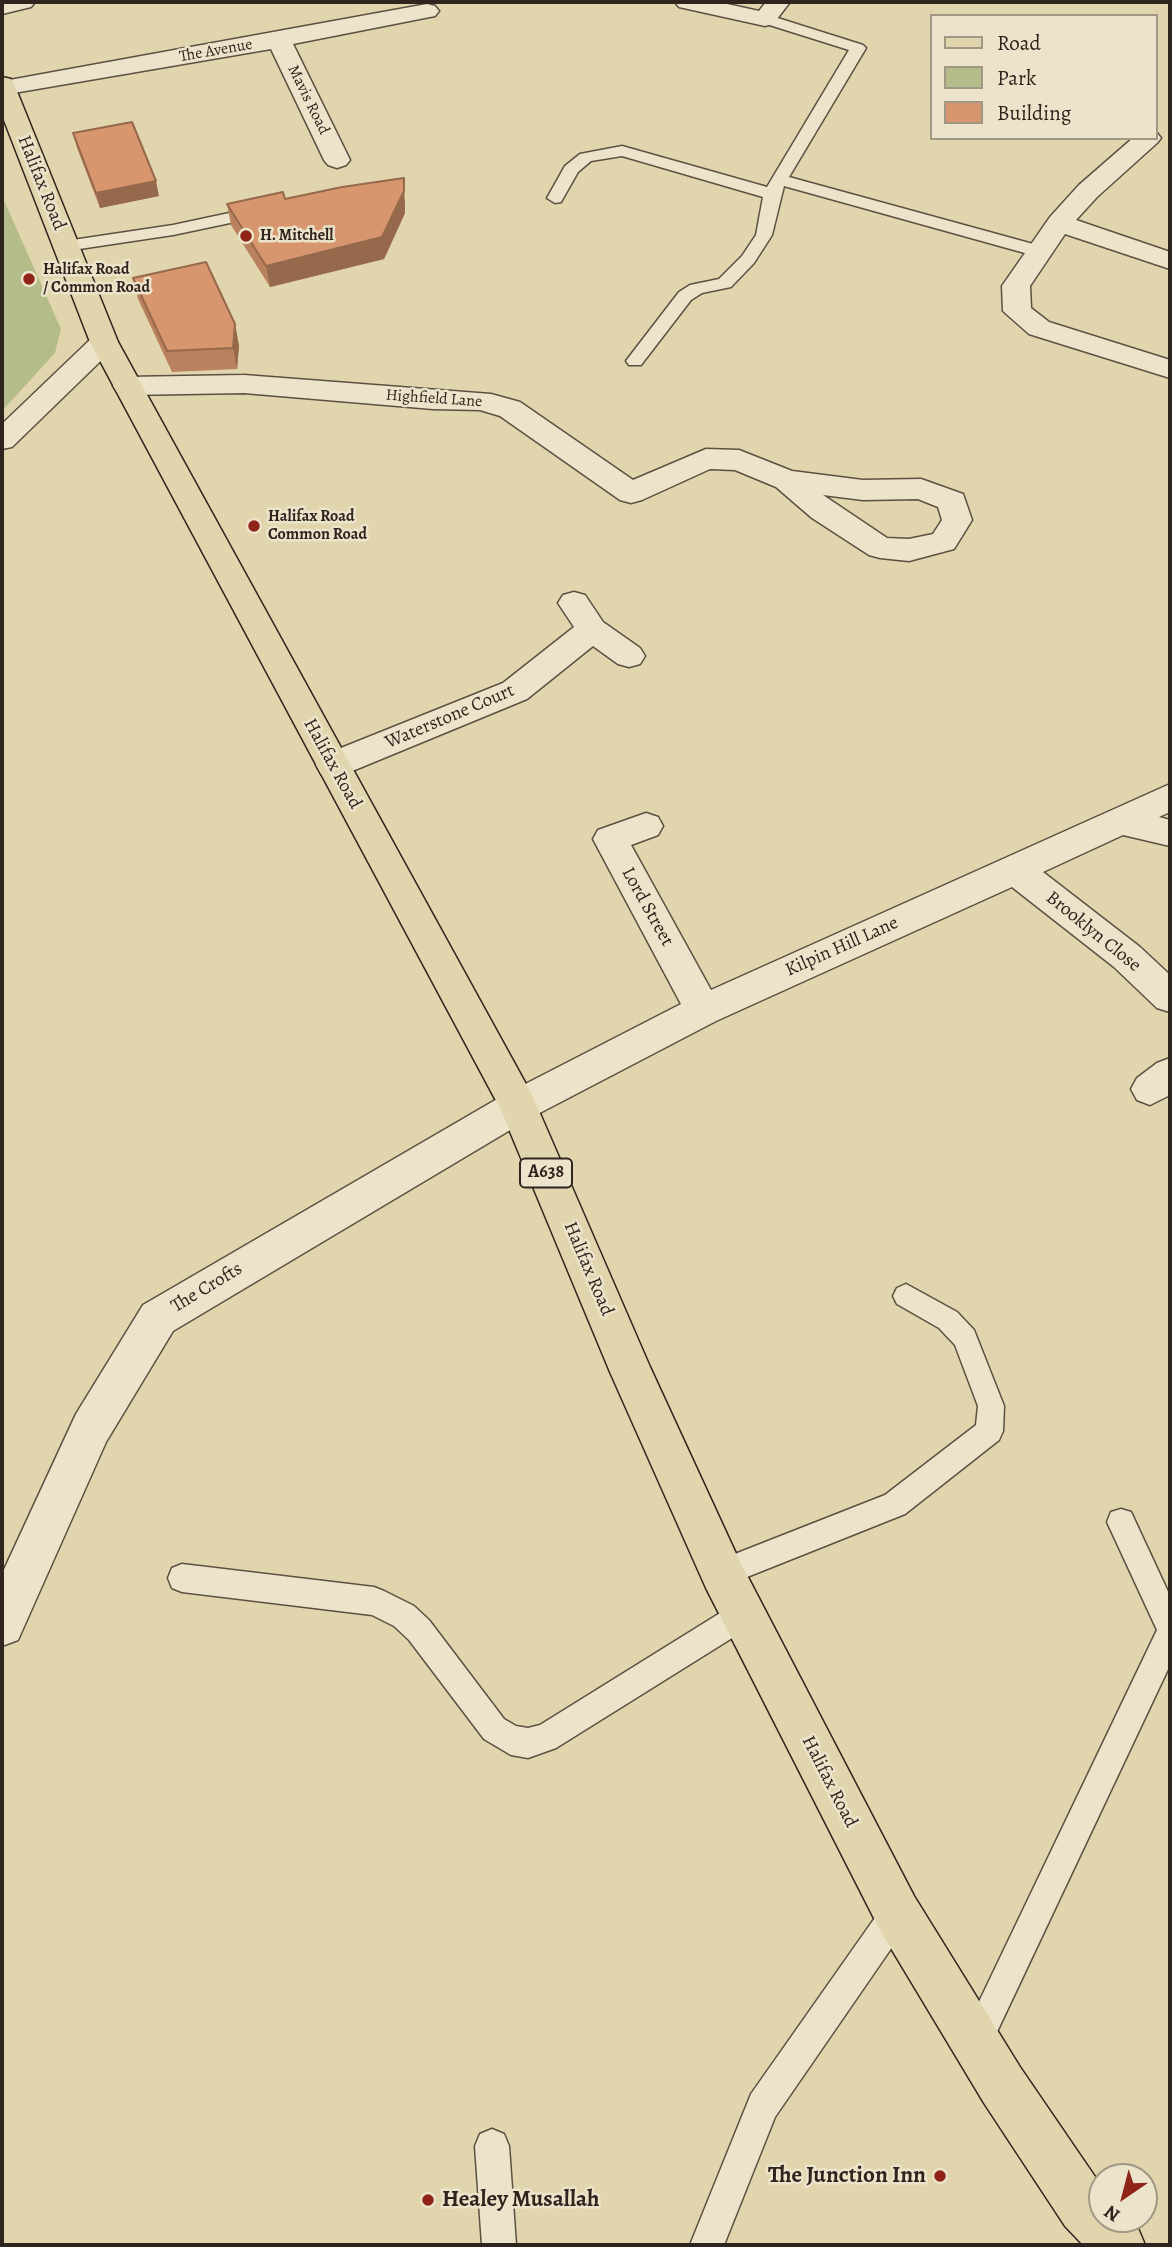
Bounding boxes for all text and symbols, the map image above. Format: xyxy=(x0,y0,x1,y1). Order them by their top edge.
legend xyxy=(930,14,1158,140)
text: Road xyxy=(997,29,1041,57)
street label: The Avenue xyxy=(178,35,254,67)
street label: Mavis Road xyxy=(283,62,333,138)
text: Park xyxy=(997,64,1036,92)
text: Building xyxy=(997,99,1071,127)
street label: Halifax Road xyxy=(12,132,70,234)
place label: H. Mitchell xyxy=(260,226,333,246)
marker: H. Mitchell xyxy=(238,228,254,244)
place label: Halifax Road / Common Road xyxy=(43,260,150,298)
marker: Halifax Road / Common Road xyxy=(21,271,37,287)
street label: Highfield Lane xyxy=(385,386,483,412)
place label: Halifax Road Common Road xyxy=(268,507,367,545)
marker: Halifax Road Common Road xyxy=(246,518,262,534)
street label: Waterstone Court xyxy=(382,680,518,754)
street label: Halifax Road xyxy=(298,715,366,813)
street label: Lord Street xyxy=(616,863,678,951)
street label: Brooklyn Close xyxy=(1041,887,1145,977)
street label: Kilpin Hill Lane xyxy=(782,912,902,982)
road number: A638 xyxy=(520,1158,572,1188)
street label: Halifax Road xyxy=(558,1218,618,1320)
street label: The Crofts xyxy=(167,1258,247,1318)
street label: Halifax Road xyxy=(796,1732,862,1832)
place label: The Junction Inn xyxy=(768,2162,926,2190)
north arrow xyxy=(1088,2163,1158,2233)
marker: The Junction Inn xyxy=(932,2168,948,2184)
place label: Healey Musallah xyxy=(442,2186,600,2214)
marker: Healey Musallah xyxy=(420,2192,436,2208)
text: N xyxy=(1099,2199,1125,2228)

